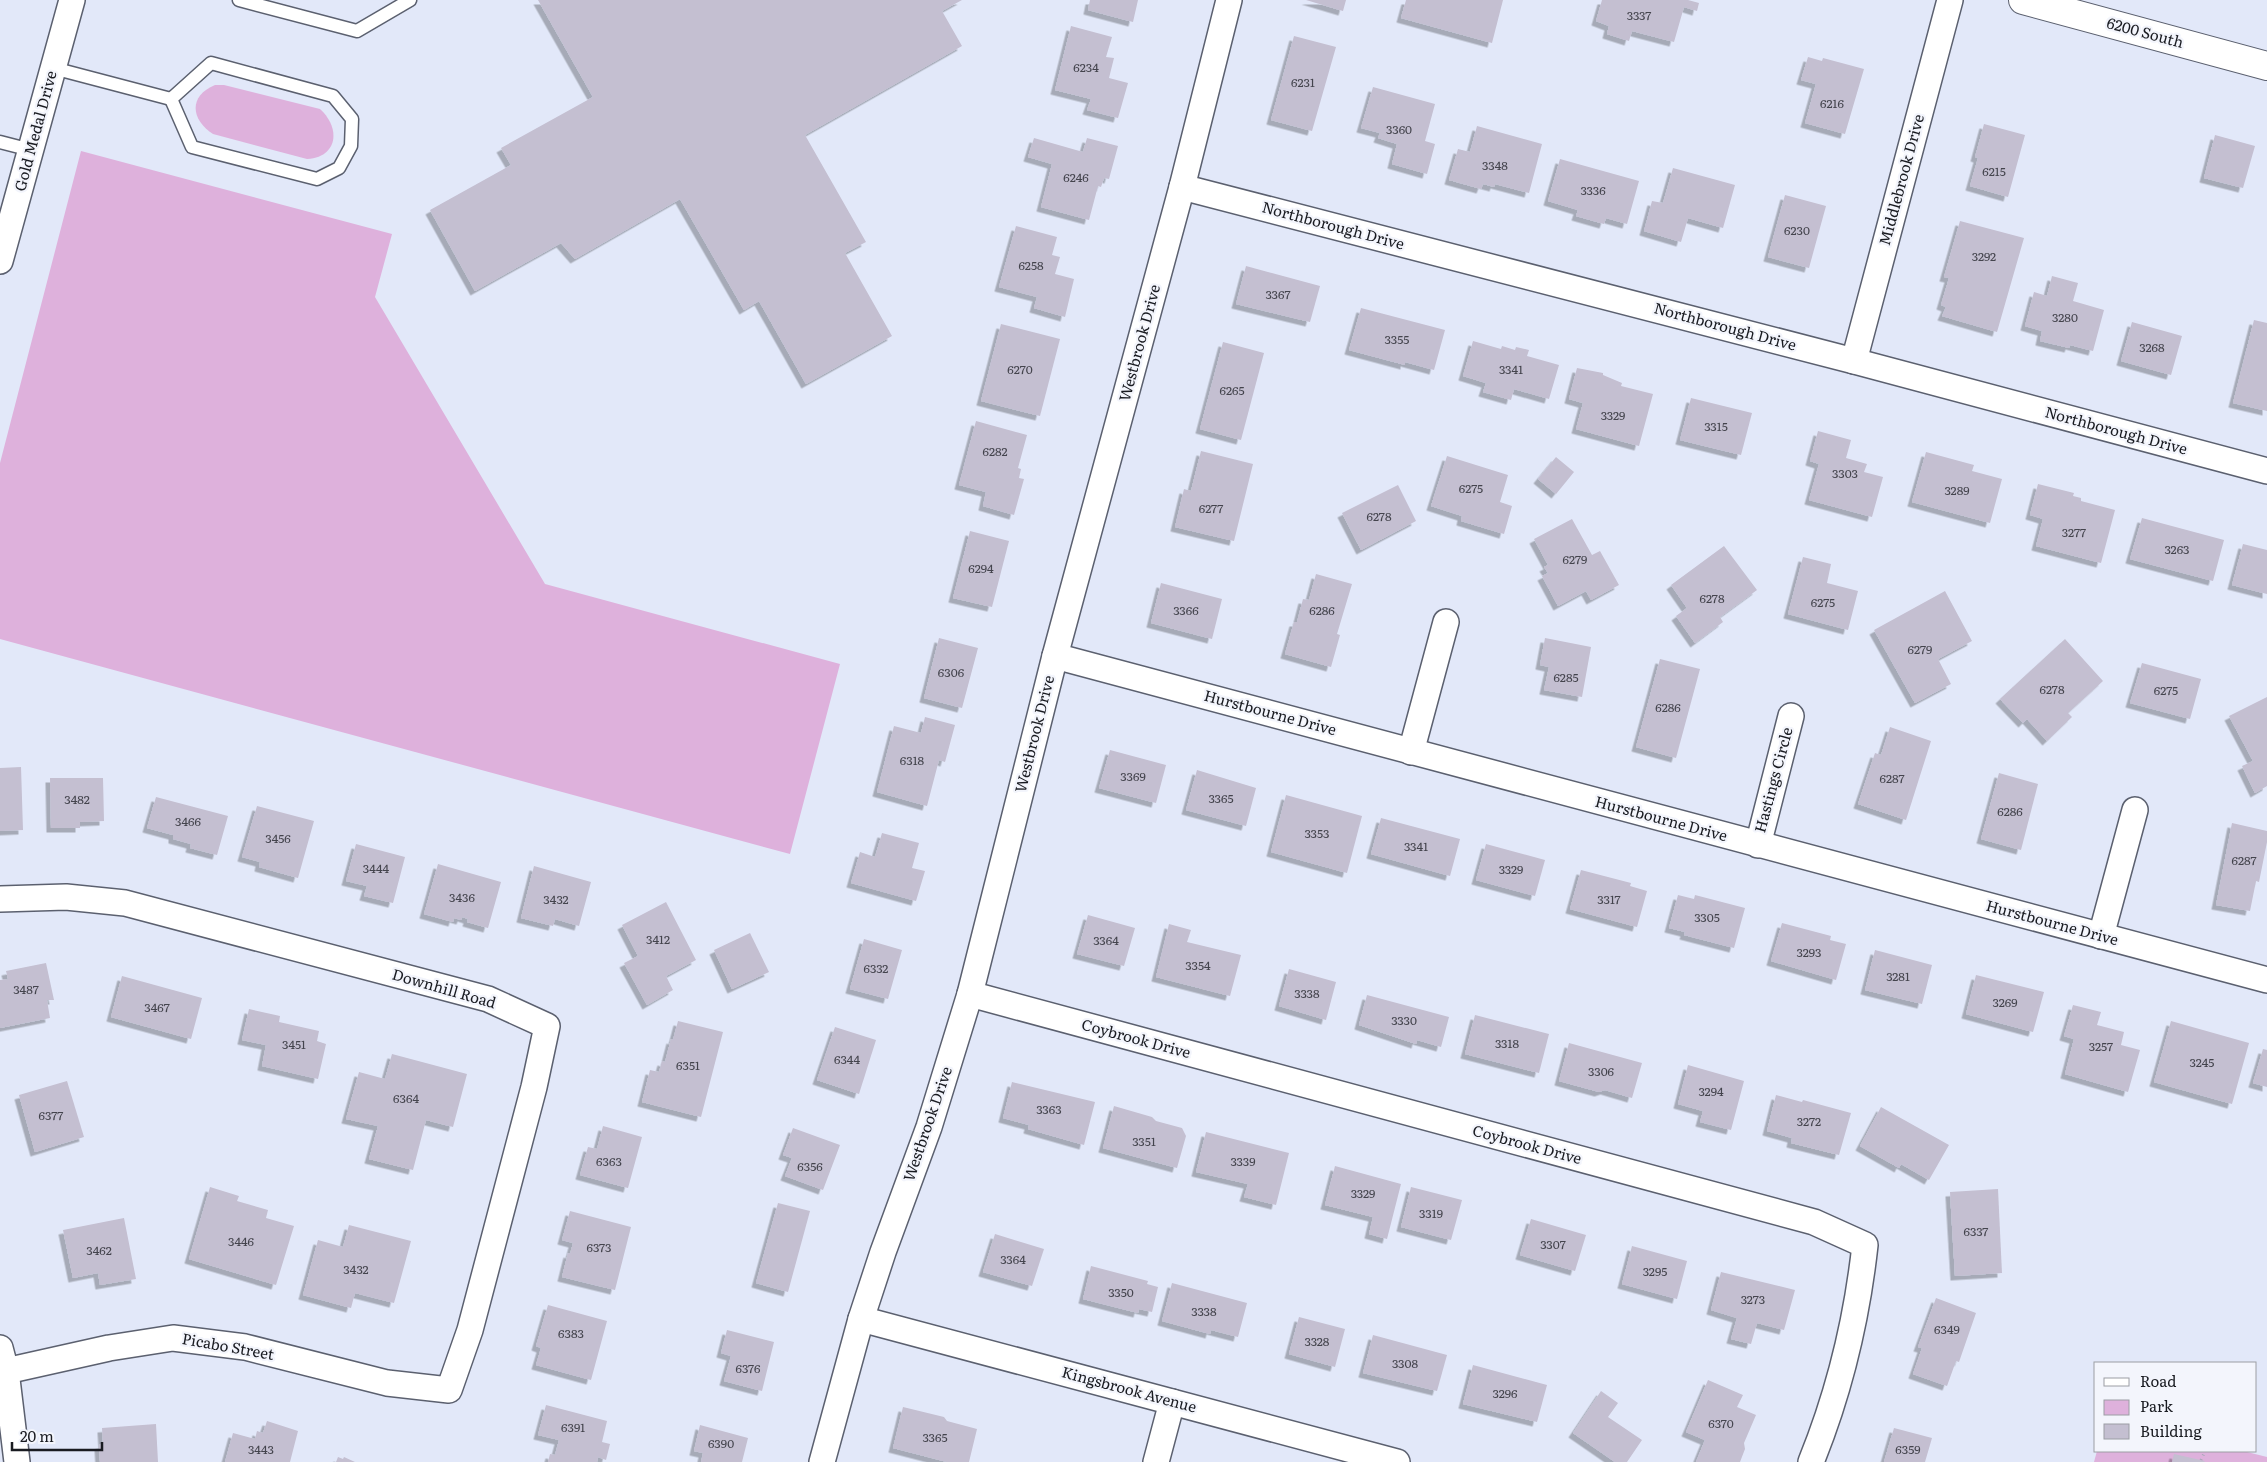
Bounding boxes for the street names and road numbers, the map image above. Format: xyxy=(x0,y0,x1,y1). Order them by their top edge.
street label: 6200 South xyxy=(2104,10,2186,53)
street label: Gold Medal Drive xyxy=(7,67,62,194)
street label: Middlebrook Drive xyxy=(1872,111,1929,248)
street label: Northborough Drive xyxy=(1260,194,1407,255)
street label: Westbrook Drive xyxy=(1112,281,1165,404)
street label: Northborough Drive xyxy=(1652,295,1799,356)
street label: Northborough Drive xyxy=(2043,399,2190,460)
street label: Westbrook Drive xyxy=(1008,672,1059,795)
street label: Hurstbourne Drive xyxy=(1202,683,1339,740)
street label: Hastings Circle xyxy=(1747,724,1798,835)
street label: Hurstbourne Drive xyxy=(1593,789,1730,846)
street label: Hurstbourne Drive xyxy=(1984,893,2121,950)
street label: Downhill Road xyxy=(390,962,499,1013)
street label: Coybrook Drive xyxy=(1079,1012,1194,1063)
street label: Westbrook Drive xyxy=(896,1063,957,1184)
street label: Coybrook Drive xyxy=(1470,1118,1585,1169)
street label: Picabo Street xyxy=(180,1326,276,1365)
street label: Kingsbrook Avenue xyxy=(1059,1359,1200,1418)

